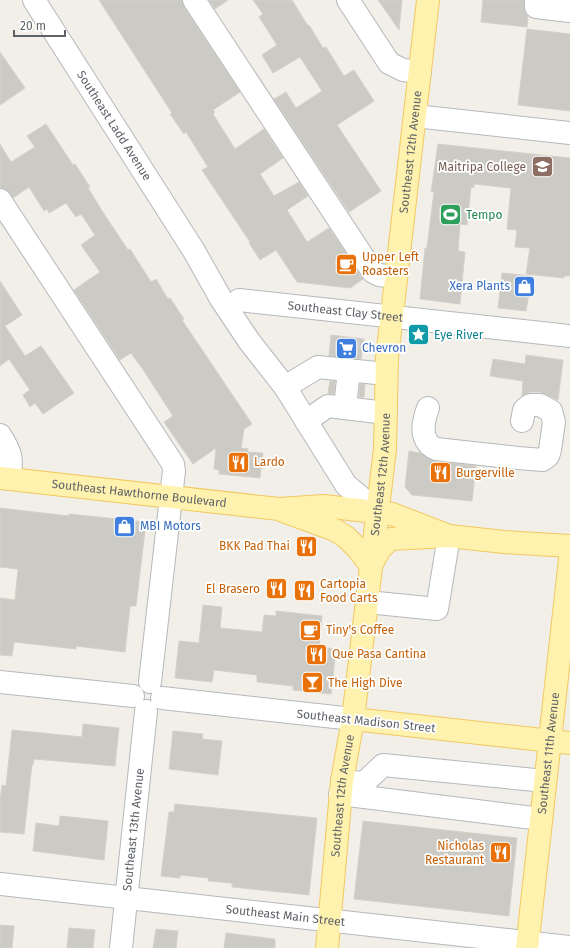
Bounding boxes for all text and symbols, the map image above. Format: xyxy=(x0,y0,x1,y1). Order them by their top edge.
scale bar xyxy=(14,12,65,38)
text: 20 m xyxy=(20,19,46,33)
street label: Southeast Ladd Avenue xyxy=(74,68,154,183)
street label: Southeast 12th Avenue xyxy=(397,90,425,214)
school or university icon: Maitripa College xyxy=(529,154,555,180)
place label: Maitripa College xyxy=(438,160,526,174)
sports icon: Tempo xyxy=(437,202,463,228)
place label: Tempo xyxy=(466,208,503,222)
place label: Upper Left Roasters xyxy=(362,250,420,278)
cafe icon: Upper Left Roasters xyxy=(333,251,359,277)
shop icon: Xera Plants xyxy=(512,273,538,299)
place label: Xera Plants xyxy=(449,279,510,293)
street label: Southeast Clay Street xyxy=(287,298,404,325)
place icon: Eye River xyxy=(406,322,432,348)
place label: Eye River xyxy=(434,328,484,342)
supermarket icon: Chevron xyxy=(333,335,359,361)
place label: Chevron xyxy=(362,341,406,355)
street label: Southeast 12th Avenue xyxy=(368,413,393,537)
restaurant icon: Lardo xyxy=(225,449,251,475)
place label: Lardo xyxy=(254,455,285,469)
restaurant icon: Burgerville xyxy=(428,460,454,486)
place label: Burgerville xyxy=(456,466,515,480)
street label: Southeast Hawthorne Boulevard xyxy=(51,477,227,510)
shop icon: MBI Motors xyxy=(111,513,137,539)
place label: MBI Motors xyxy=(140,519,201,533)
restaurant icon: BKK Pad Thai xyxy=(293,533,319,559)
place label: BKK Pad Thai xyxy=(219,539,290,553)
restaurant icon: El Brasero xyxy=(263,576,289,602)
place label: Cartopia Food Carts xyxy=(320,577,378,605)
restaurant icon: Cartopia Food Carts xyxy=(291,578,317,604)
place label: El Brasero xyxy=(206,582,260,596)
cafe icon: Tiny's Coffee xyxy=(297,617,323,643)
place label: Tiny's Coffee xyxy=(326,623,394,637)
restaurant icon: Que Pasa Cantina xyxy=(303,641,329,667)
place label: Que Pasa Cantina xyxy=(332,647,426,661)
bar icon: The High Dive xyxy=(300,670,326,696)
place label: The High Dive xyxy=(328,676,402,690)
street label: Southeast 11th Avenue xyxy=(535,691,562,815)
street label: Southeast Madison Street xyxy=(296,707,437,735)
street label: Southeast 12th Avenue xyxy=(328,733,357,858)
street label: Southeast 13th Avenue xyxy=(120,767,147,892)
place label: Nicholas Restaurant xyxy=(425,839,485,867)
restaurant icon: Nicholas Restaurant xyxy=(487,840,513,866)
street label: Southeast Main Street xyxy=(225,902,346,929)

